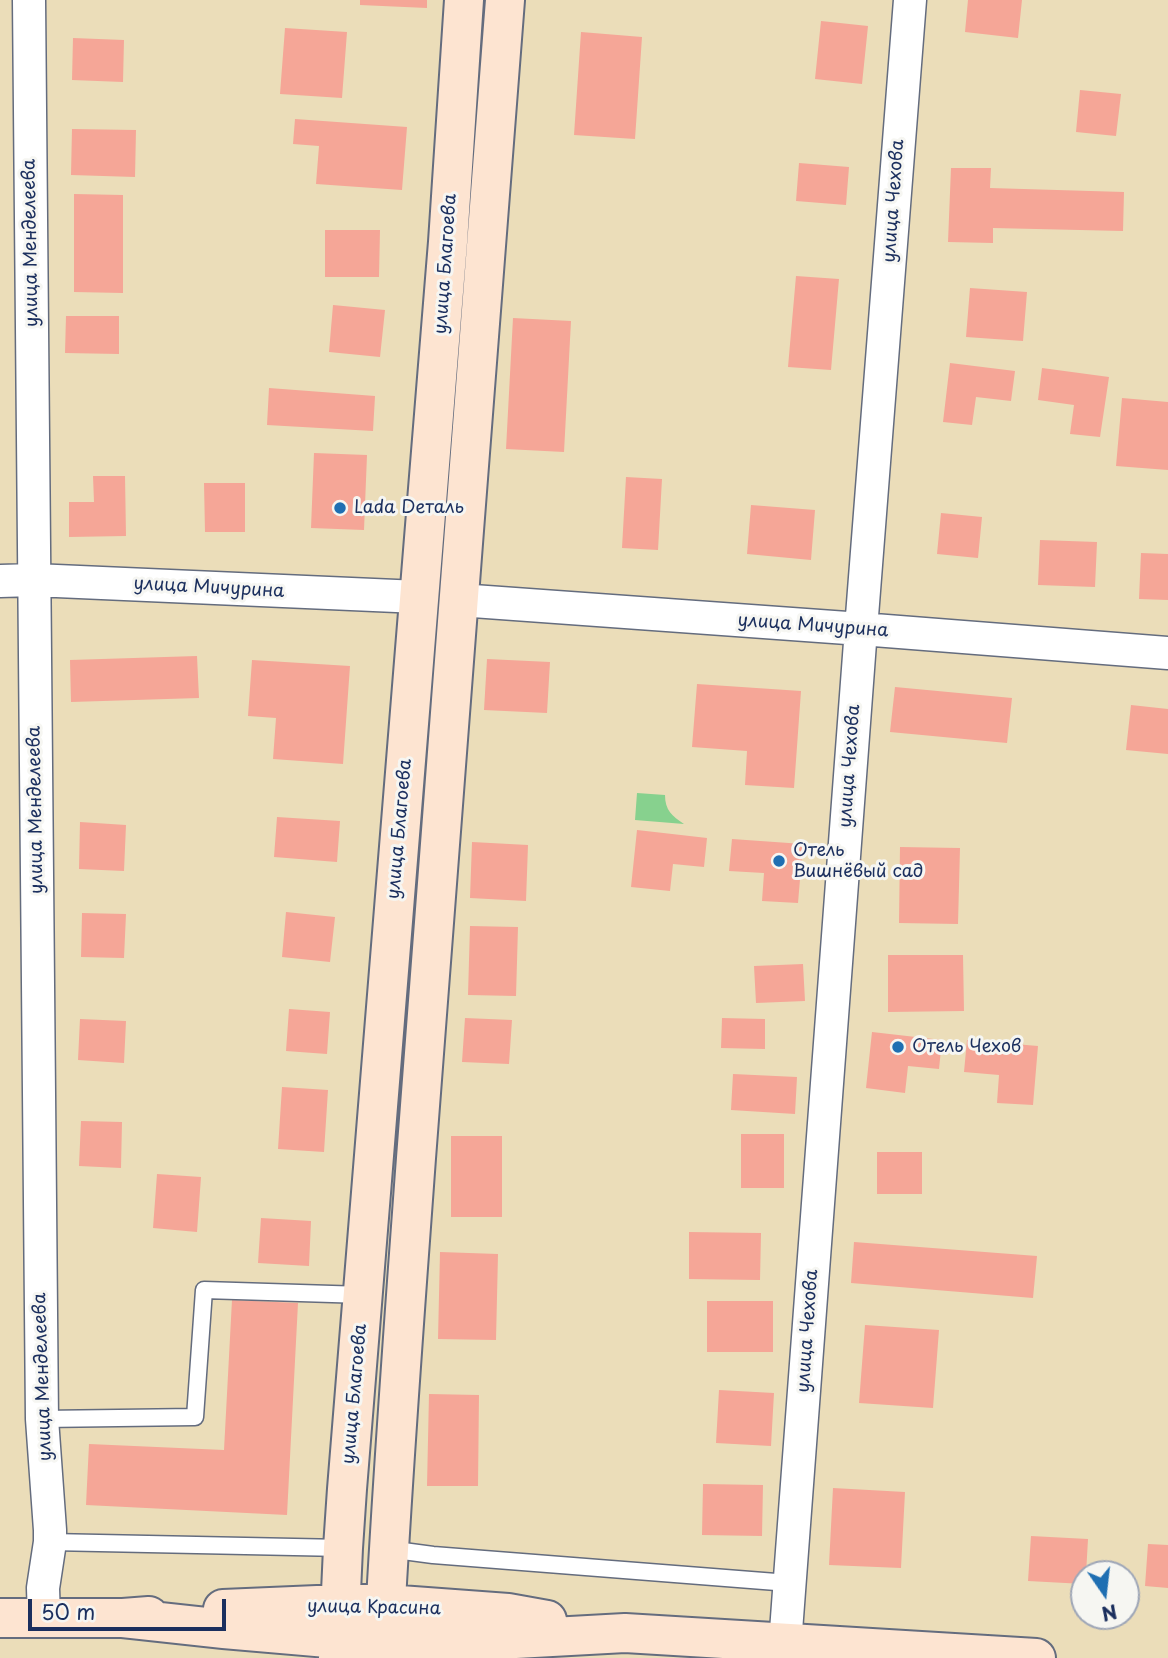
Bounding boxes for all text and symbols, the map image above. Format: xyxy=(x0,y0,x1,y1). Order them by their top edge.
street label: улица Чехова xyxy=(879,139,909,263)
street label: улица Менделеева xyxy=(19,159,43,327)
street label: улица Благоева xyxy=(430,193,462,335)
place label: Lada Dеталь xyxy=(354,497,464,519)
marker: Lada Dеталь xyxy=(332,500,348,516)
street label: улица Мичурина xyxy=(133,573,285,603)
street label: улица Мичурина xyxy=(737,610,889,642)
street label: улица Чехова xyxy=(835,704,865,828)
street label: улица Менделеева xyxy=(24,726,48,894)
street label: улица Благоева xyxy=(383,758,417,900)
place label: Отель Вишнёвый сад xyxy=(793,840,923,882)
marker: Отель Вишнёвый сад xyxy=(771,853,787,869)
place label: Отель Чехов xyxy=(912,1036,1021,1058)
marker: Отель Чехов xyxy=(890,1039,906,1055)
street label: улица Чехова xyxy=(793,1269,823,1393)
street label: улица Менделеева xyxy=(29,1292,57,1462)
street label: улица Благоева xyxy=(338,1323,372,1465)
north arrow xyxy=(1070,1560,1140,1630)
scale bar xyxy=(32,1584,229,1628)
text: 50 m xyxy=(41,1595,95,1627)
street label: улица Красина xyxy=(307,1596,441,1620)
text: N xyxy=(1099,1598,1120,1629)

